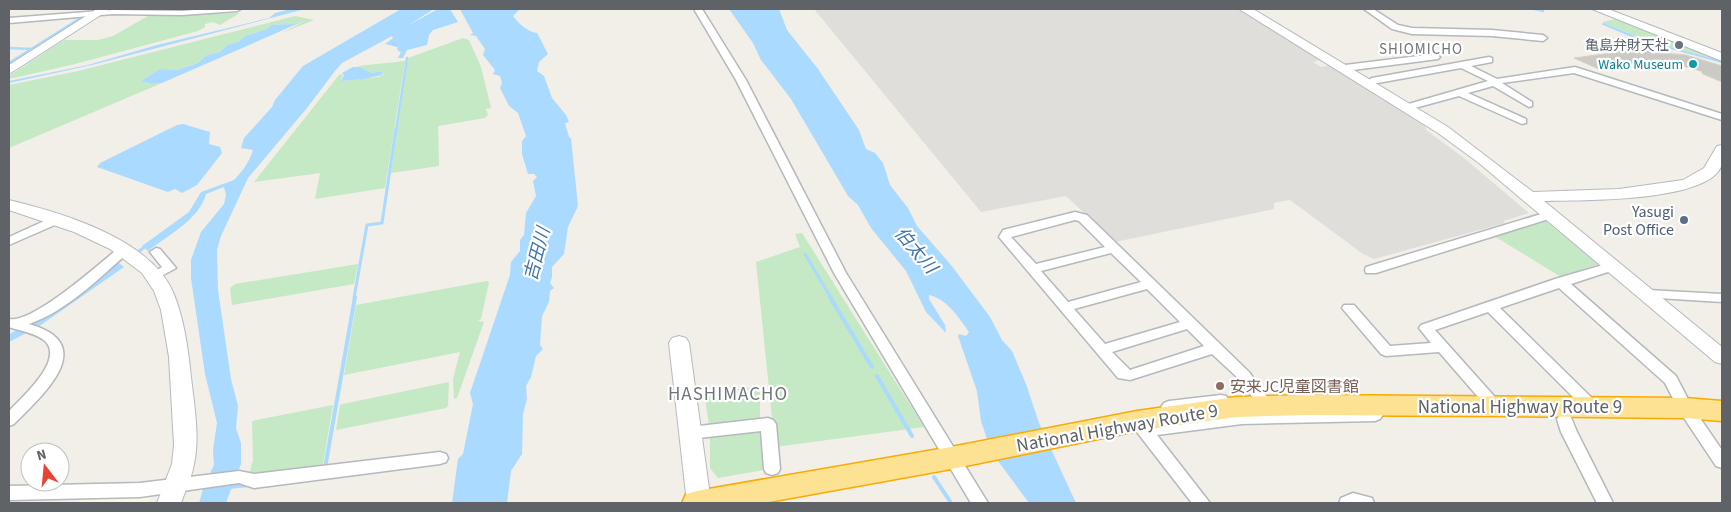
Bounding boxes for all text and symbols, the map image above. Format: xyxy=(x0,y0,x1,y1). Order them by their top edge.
place label: 亀島弁財天社 xyxy=(1585,36,1669,56)
district label: SHIOMICHO xyxy=(1379,39,1463,60)
marker: 亀島弁財天社 xyxy=(1673,39,1685,51)
place label: Wako Museum xyxy=(1598,55,1683,75)
marker: Wako Museum xyxy=(1687,58,1699,70)
place label: Yasugi Post Office xyxy=(1603,201,1674,241)
marker: Yasugi Post Office xyxy=(1678,214,1690,226)
water label: 伯太川 xyxy=(889,222,944,281)
water label: 吉田川 xyxy=(518,223,557,283)
place label: 安来JC児童図書館 xyxy=(1230,376,1359,398)
marker: 安来JC児童図書館 xyxy=(1214,380,1226,392)
district label: HASHIMACHO xyxy=(668,381,788,408)
street label: National Highway Route 9 xyxy=(1418,394,1622,421)
street label: National Highway Route 9 xyxy=(1014,397,1220,460)
north arrow xyxy=(20,442,70,492)
text: N xyxy=(34,445,49,466)

